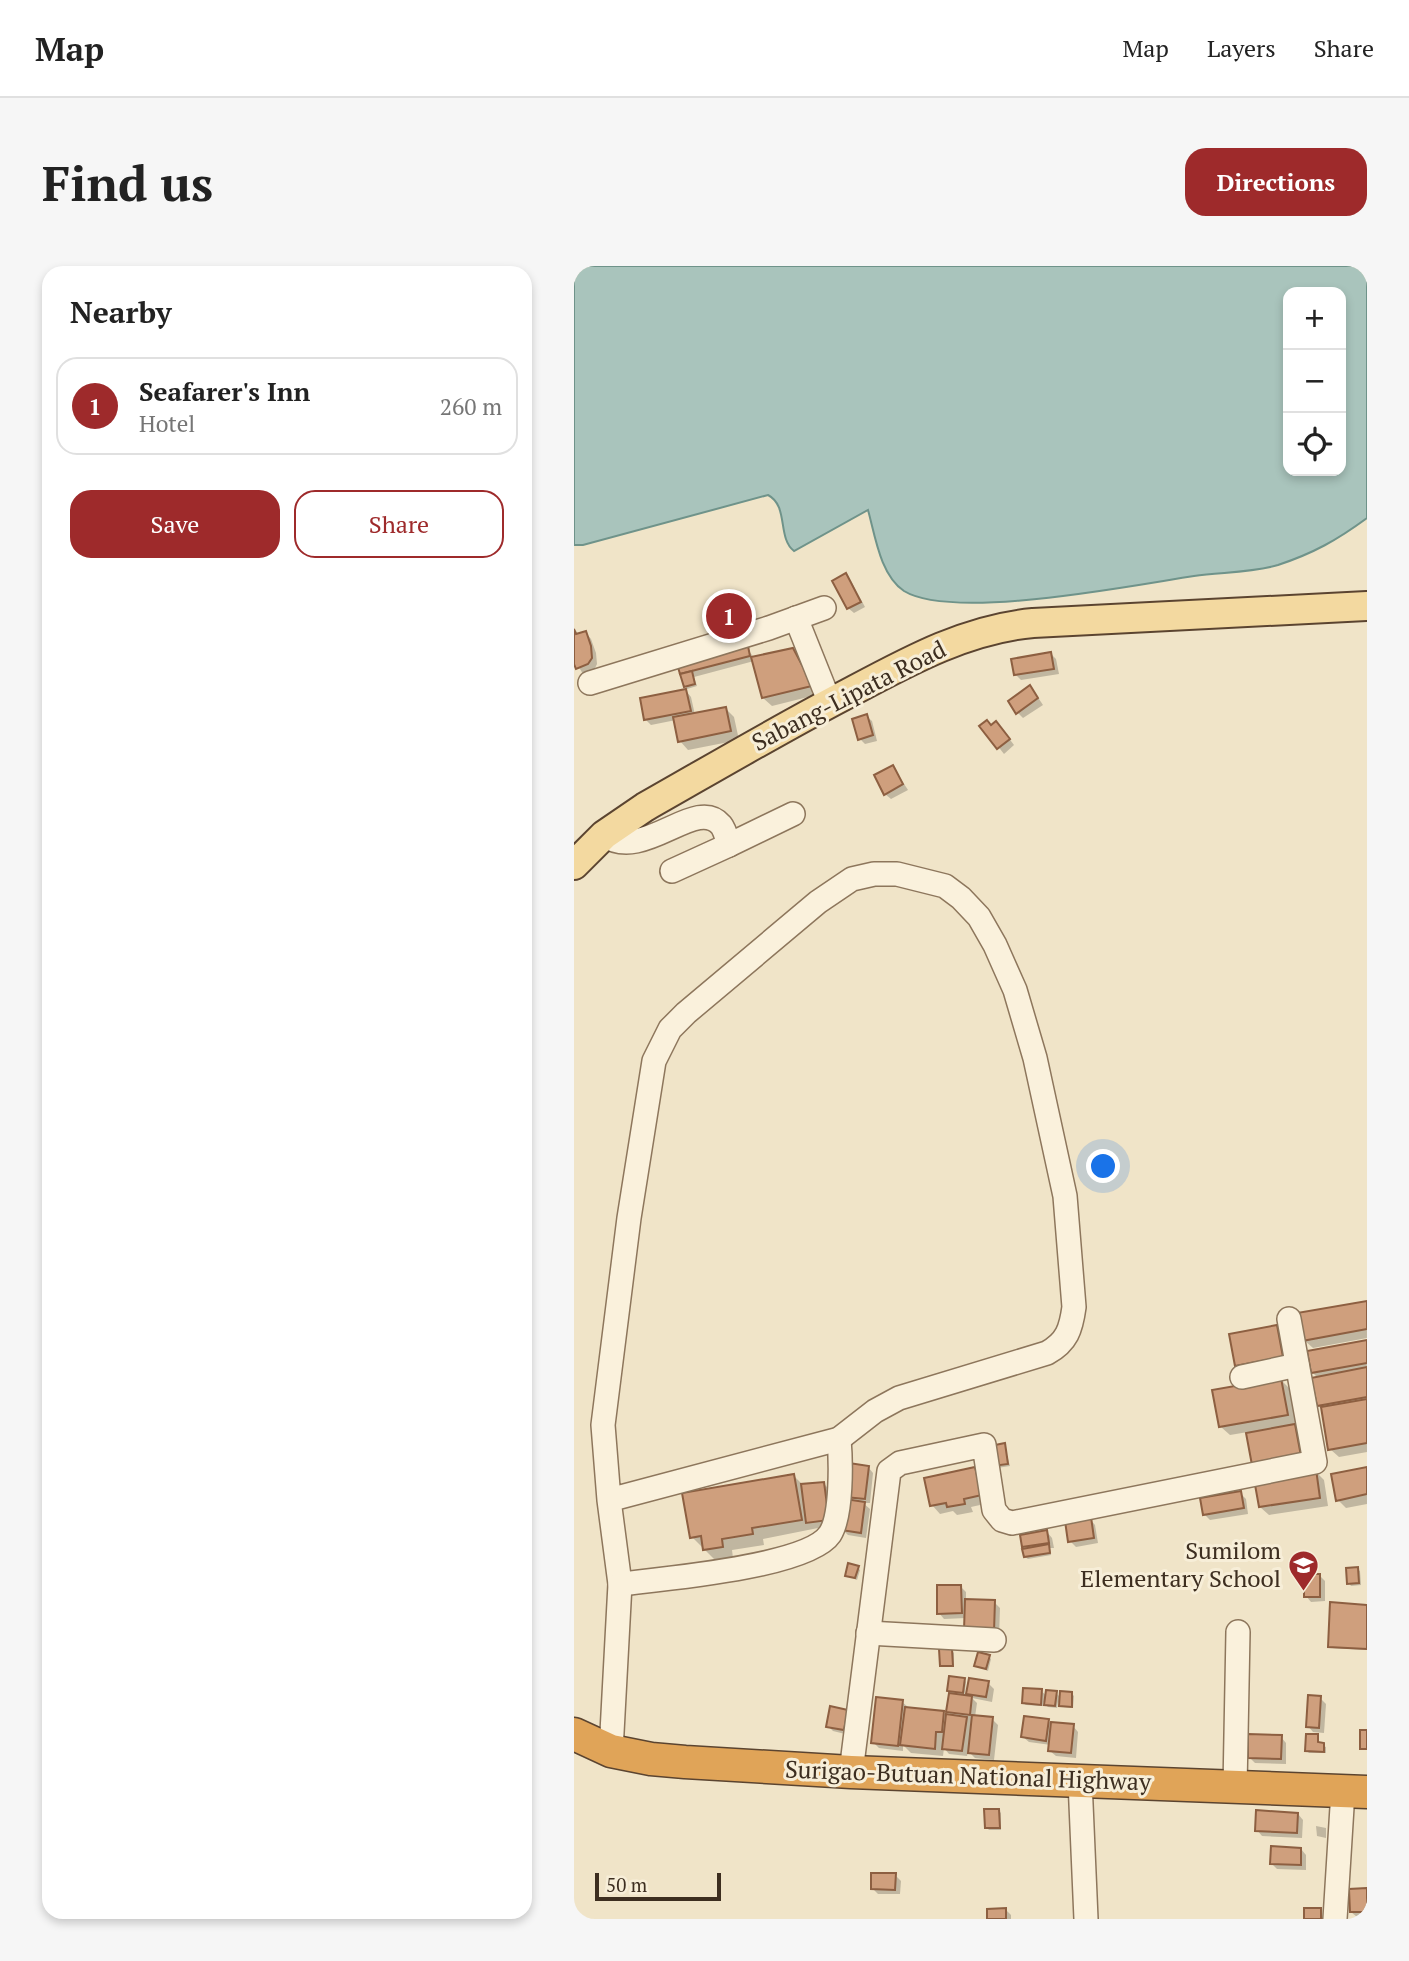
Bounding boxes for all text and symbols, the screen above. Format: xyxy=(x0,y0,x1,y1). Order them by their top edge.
text: Map xyxy=(35,27,104,70)
text: Map xyxy=(1122,32,1169,64)
text: Layers xyxy=(1207,32,1276,64)
text: Share xyxy=(1314,32,1374,64)
button: Directions xyxy=(1185,148,1367,216)
text: Find us xyxy=(42,150,213,215)
map controls xyxy=(1283,287,1346,476)
button: + xyxy=(1283,287,1346,350)
text: Nearby xyxy=(70,292,172,332)
button: − xyxy=(1283,350,1346,413)
text: Seafarer's Inn xyxy=(139,374,310,408)
text: 1 xyxy=(89,391,102,422)
text: 260 m xyxy=(440,391,502,422)
text: Hotel xyxy=(139,408,195,439)
button: locate xyxy=(1283,413,1346,476)
button: Save xyxy=(70,490,280,558)
button: Share xyxy=(294,490,504,558)
pin: 1 xyxy=(706,590,752,642)
street label: Sabang-Lipata Road xyxy=(746,632,951,758)
your location xyxy=(1086,1149,1120,1183)
place label: Sumilom Elementary School xyxy=(1080,1534,1281,1594)
school or university icon: Sumilom Elementary School xyxy=(1287,1548,1321,1592)
street label: Surigao-Butuan National Highway xyxy=(784,1753,1153,1797)
scale bar xyxy=(595,1870,721,1902)
text: 50 m xyxy=(606,1872,647,1897)

